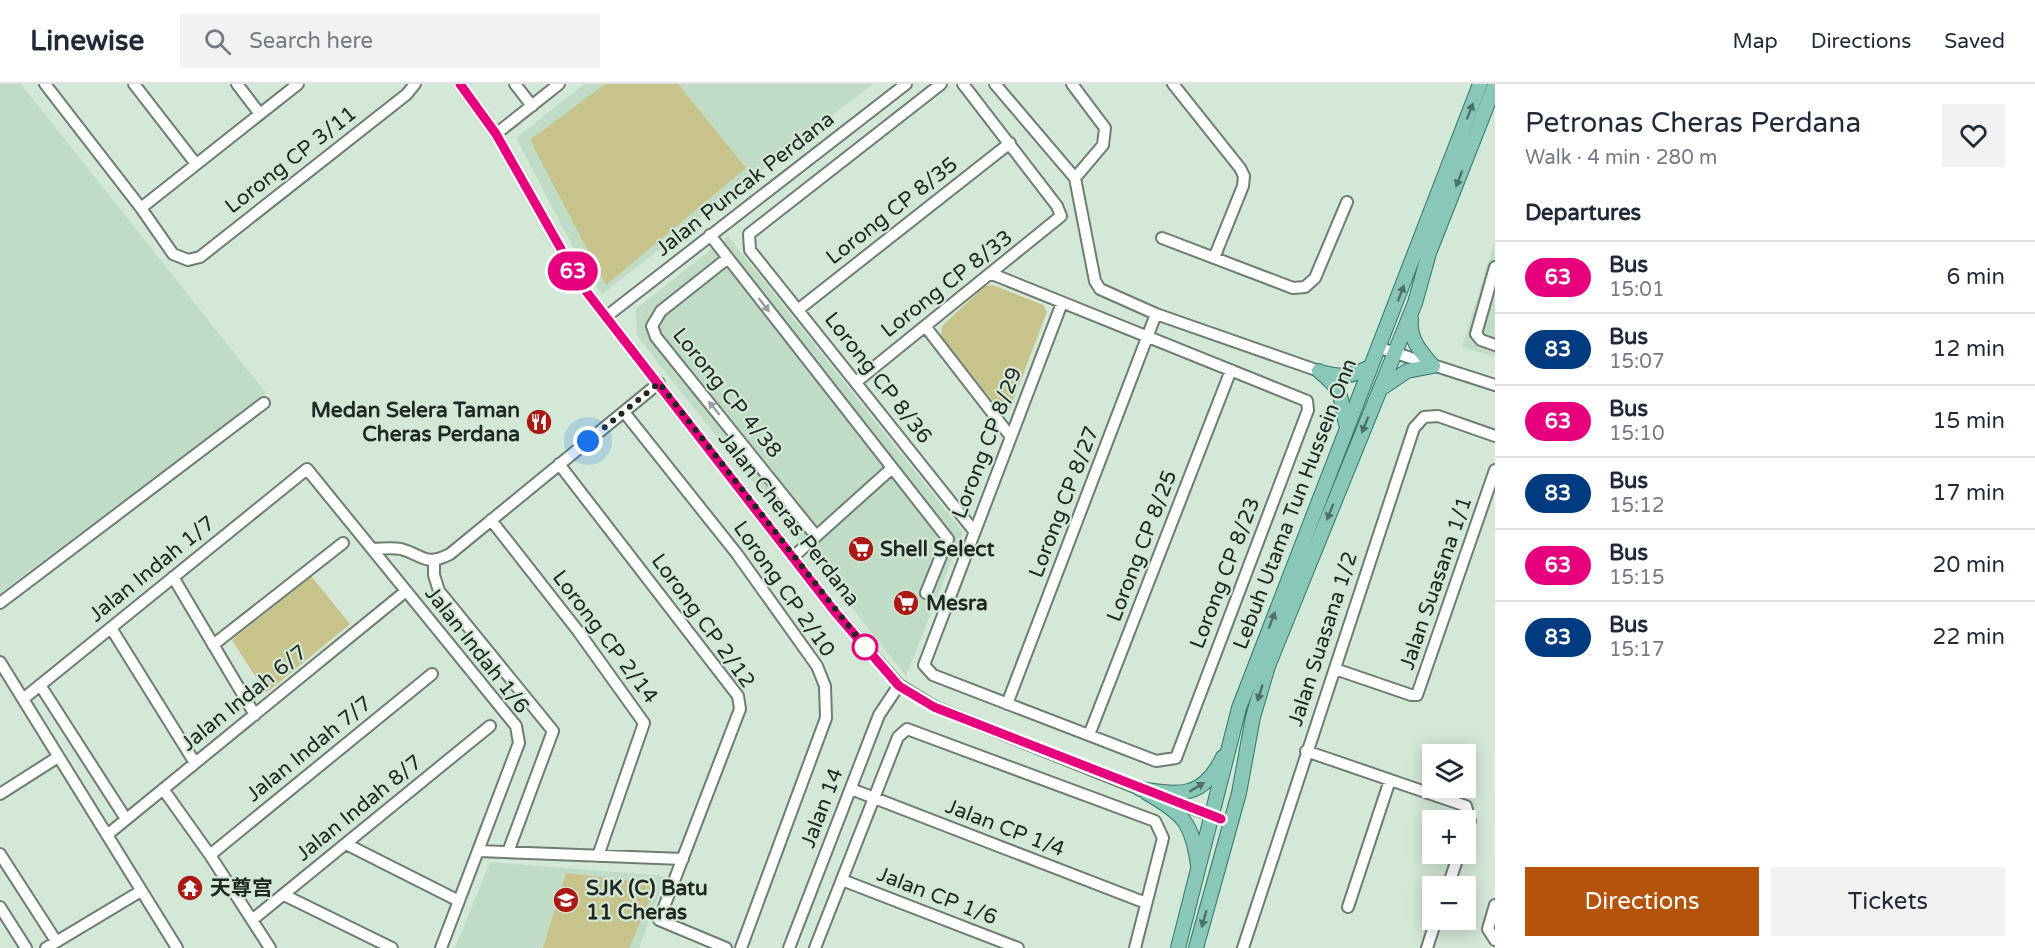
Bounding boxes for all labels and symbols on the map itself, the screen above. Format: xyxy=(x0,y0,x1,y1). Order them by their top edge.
street label: Lorong CP 3/11 xyxy=(220,101,362,219)
one-way arrow xyxy=(1466,102,1476,120)
street label: Jalan Puncak Perdana xyxy=(651,107,839,261)
street label: Lorong CP 8/35 xyxy=(821,152,963,270)
one-way arrow xyxy=(1453,170,1463,188)
street label: Lorong CP 8/33 xyxy=(876,225,1018,343)
line badge: 63 xyxy=(546,252,600,291)
one-way arrow xyxy=(1397,284,1406,302)
one-way arrow xyxy=(757,297,769,312)
street label: Lorong CP 8/36 xyxy=(819,307,937,449)
street label: Lorong CP 4/38 xyxy=(667,323,787,463)
street label: Lebuh Utama Tun Hussein Onn xyxy=(1228,355,1362,653)
street label: Lorong CP 8/29 xyxy=(947,364,1027,522)
place label: Medan Selera Taman Cheras Perdana xyxy=(311,398,520,447)
one-way arrow xyxy=(707,400,720,416)
restaurant icon: Medan Selera Taman Cheras Perdana xyxy=(524,407,554,437)
one-way arrow xyxy=(1360,416,1370,434)
street label: Lorong CP 8/27 xyxy=(1024,423,1104,581)
your location xyxy=(573,426,603,456)
street label: Jalan Cheras Perdana xyxy=(713,427,865,611)
street label: Lorong CP 8/25 xyxy=(1102,467,1182,625)
street label: Jalan Suasana 1/1 xyxy=(1395,493,1477,673)
street label: Lorong CP 8/23 xyxy=(1185,494,1265,652)
one-way arrow xyxy=(1325,503,1335,521)
street label: Jalan Indah 1/7 xyxy=(84,511,220,627)
street label: Lorong CP 2/10 xyxy=(728,516,840,662)
supermarket icon: Shell Select xyxy=(846,534,876,564)
place label: Shell Select xyxy=(880,537,995,562)
street label: Lorong CP 2/12 xyxy=(646,549,760,693)
street label: Jalan Suasana 1/2 xyxy=(1283,549,1363,729)
street label: Lorong CP 2/14 xyxy=(547,566,663,708)
street label: Jalan Indah 1/6 xyxy=(420,581,534,719)
supermarket icon: Mesra xyxy=(891,588,921,618)
place label: Mesra xyxy=(926,591,988,616)
one-way arrow xyxy=(1268,611,1278,629)
unlabelled marker xyxy=(852,634,878,660)
street label: Jalan Indah 6/7 xyxy=(176,640,312,756)
one-way arrow xyxy=(1255,684,1264,702)
street label: Jalan Indah 7/7 xyxy=(241,691,377,807)
street label: Jalan Indah 8/7 xyxy=(291,750,427,866)
street label: Jalan 14 xyxy=(795,765,849,851)
one-way arrow xyxy=(1188,782,1205,793)
street label: Jalan CP 1/4 xyxy=(942,794,1068,862)
street label: Jalan CP 1/6 xyxy=(873,862,1001,930)
temple icon: 天尊宫 xyxy=(175,873,205,903)
place label: 天尊宫 xyxy=(210,876,273,901)
place label: SJK (C) Batu 11 Cheras xyxy=(586,876,708,925)
school or university icon: SJK (C) Batu 11 Cheras xyxy=(551,885,581,915)
one-way arrow xyxy=(1199,910,1209,928)

